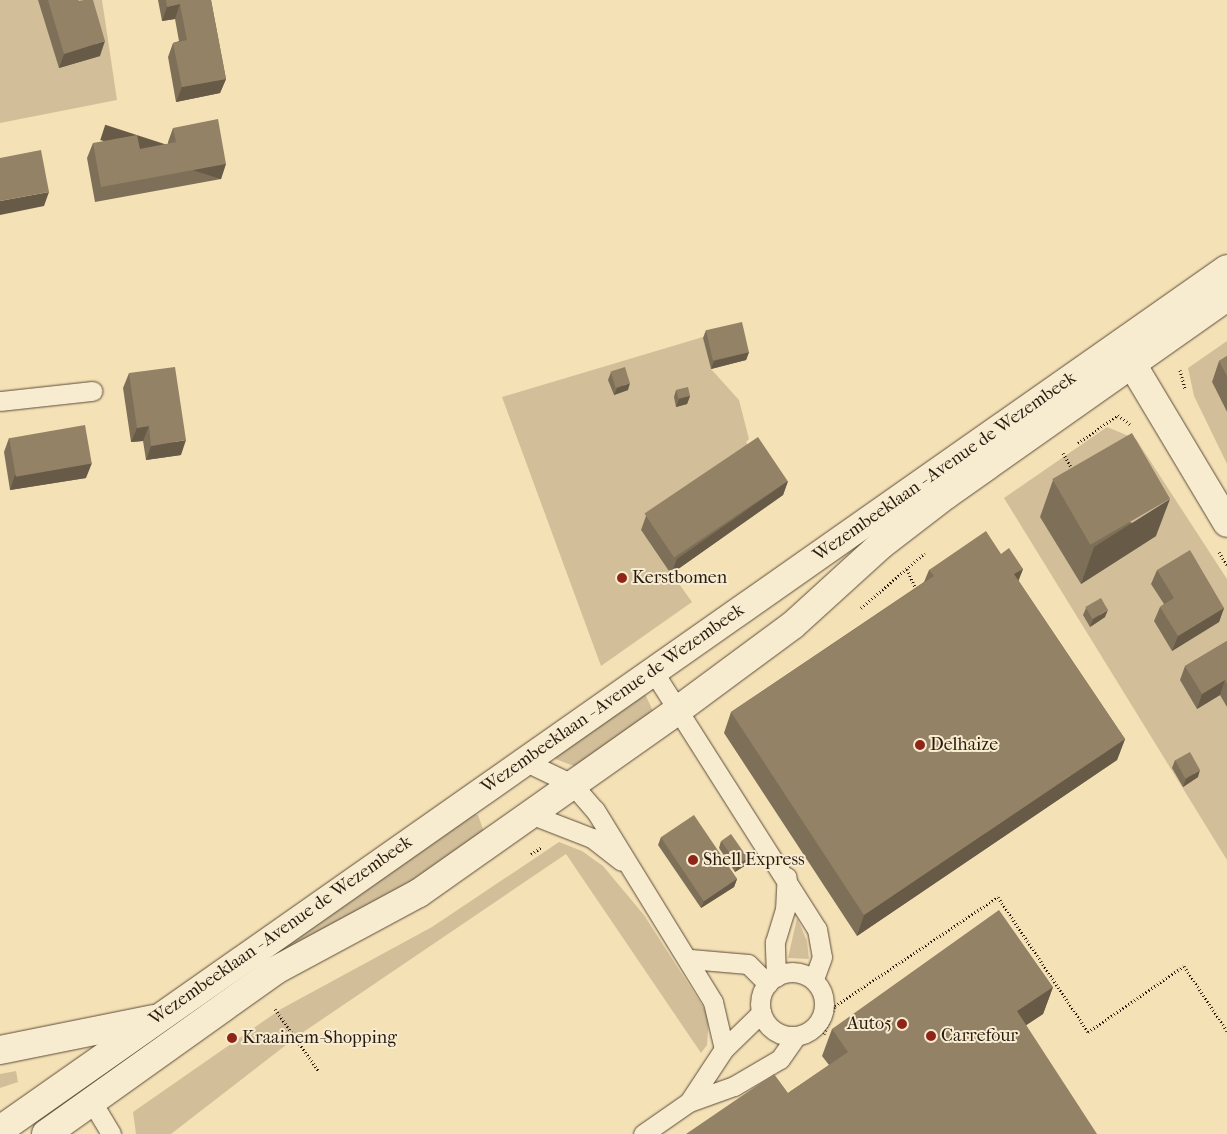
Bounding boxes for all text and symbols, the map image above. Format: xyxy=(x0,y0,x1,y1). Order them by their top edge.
street label: Wezembeeklaan - Avenue de Wezembeek xyxy=(809,367,1081,567)
place label: Kerstbomen xyxy=(632,567,727,589)
marker: Kerstbomen xyxy=(616,572,628,584)
street label: Wezembeeklaan - Avenue de Wezembeek xyxy=(477,599,749,799)
place label: Delhaize xyxy=(930,734,998,756)
marker: Delhaize xyxy=(914,739,926,751)
street label: Wezembeeklaan - Avenue de Wezembeek xyxy=(145,831,417,1031)
place label: Shell Express xyxy=(703,849,805,871)
marker: Shell Express xyxy=(687,854,699,866)
place label: Auto5 xyxy=(847,1013,892,1035)
marker: Auto5 xyxy=(896,1018,908,1030)
place label: Carrefour xyxy=(941,1025,1018,1047)
place label: Kraainem-Shopping xyxy=(242,1027,397,1049)
marker: Carrefour xyxy=(925,1030,937,1042)
marker: Kraainem-Shopping xyxy=(226,1032,238,1044)

